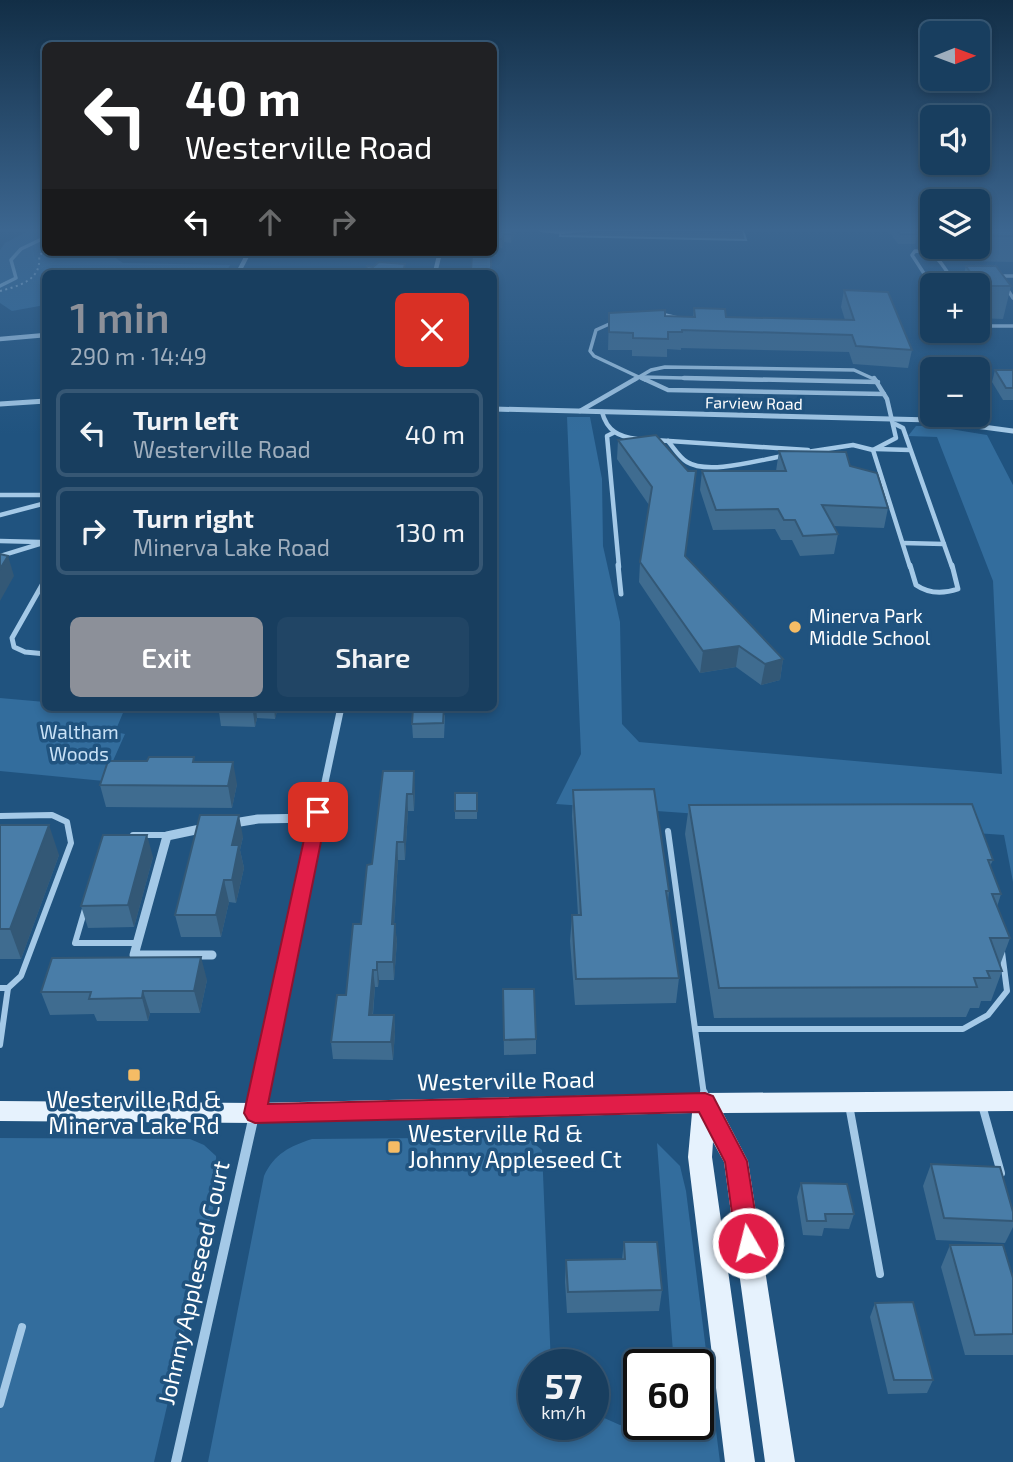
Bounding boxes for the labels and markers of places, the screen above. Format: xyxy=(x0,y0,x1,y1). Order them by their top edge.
place label: Minerva Park Middle School xyxy=(809,604,931,649)
marker: Minerva Park Middle School xyxy=(787,619,803,635)
pin xyxy=(288,782,348,842)
marker: Westerville Rd & Minerva Lake Rd xyxy=(126,1067,142,1083)
place label: Westerville Rd & Minerva Lake Rd xyxy=(46,1085,222,1139)
place label: Westerville Rd & Johnny Appleseed Ct xyxy=(408,1119,622,1173)
marker: Westerville Rd & Johnny Appleseed Ct xyxy=(386,1139,402,1155)

